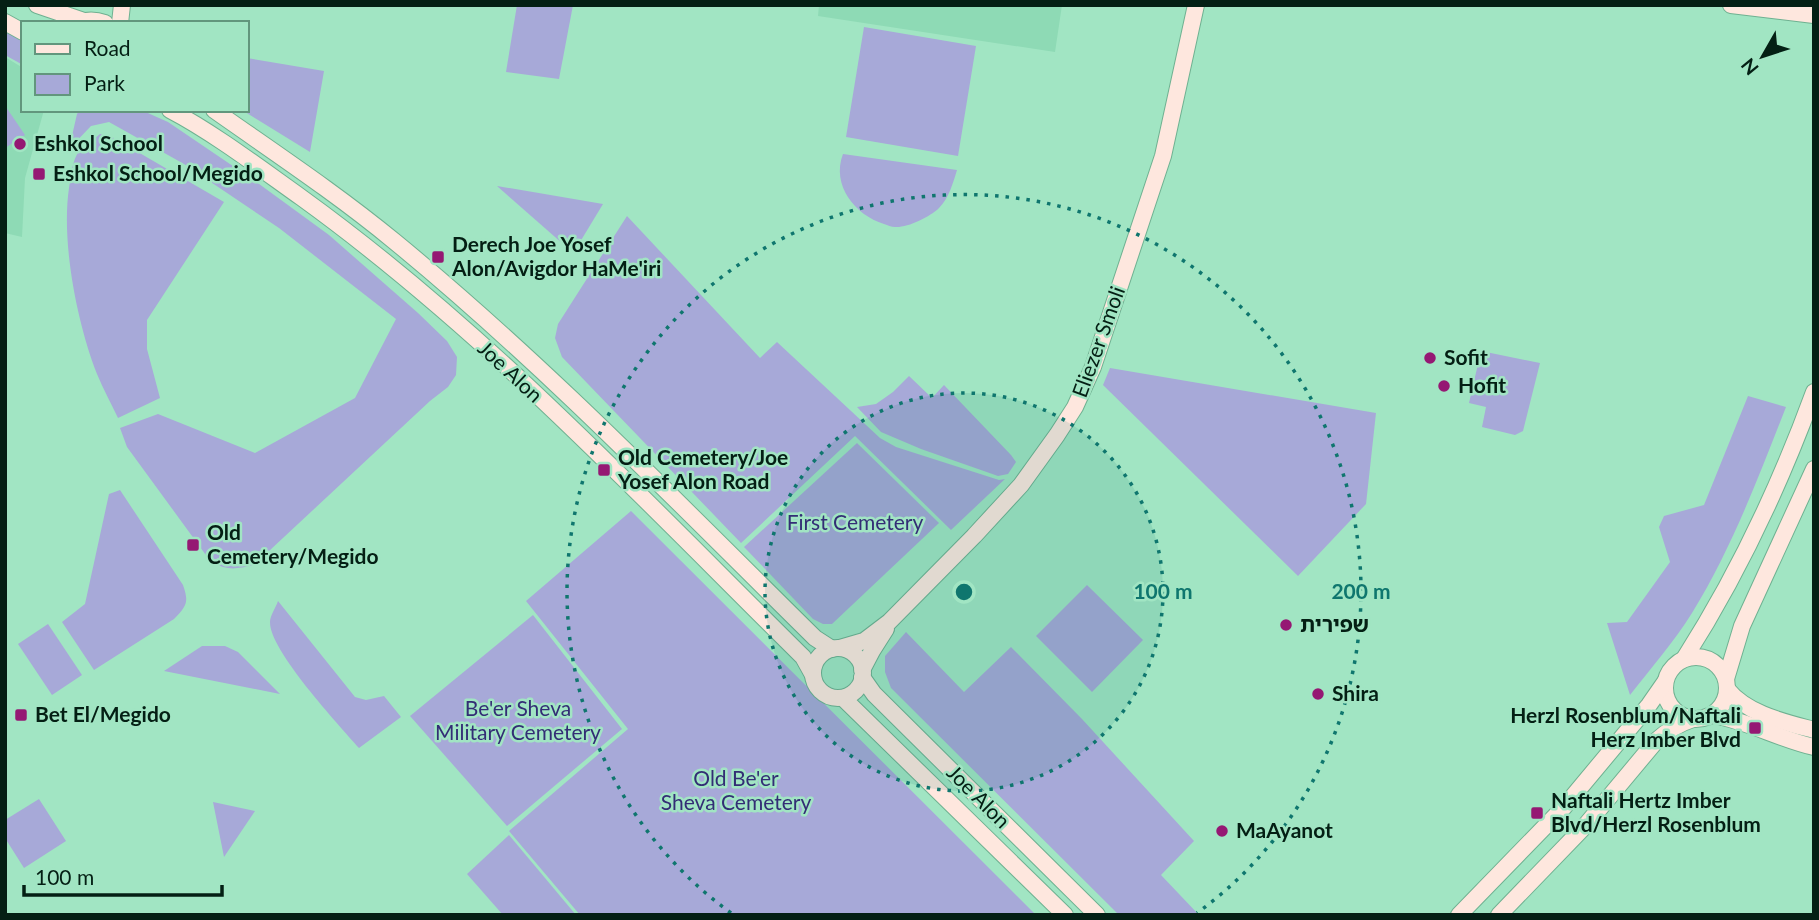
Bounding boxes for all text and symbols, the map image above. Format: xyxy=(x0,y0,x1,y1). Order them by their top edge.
legend xyxy=(21,21,248,112)
north arrow xyxy=(1728,21,1798,91)
text: Road xyxy=(84,35,131,60)
text: N xyxy=(1736,54,1763,80)
text: Park xyxy=(84,70,125,95)
place label: Eshkol School xyxy=(34,130,163,155)
marker: Eshkol School xyxy=(12,136,28,152)
place label: Eshkol School/Megido xyxy=(53,160,263,185)
marker: Eshkol School/Megido xyxy=(31,166,47,182)
place label: Derech Joe Yosef Alon/Avigdor HaMe'iri xyxy=(451,231,661,280)
marker: Derech Joe Yosef Alon/Avigdor HaMe'iri xyxy=(430,249,446,265)
street label: Eliezer Smoli xyxy=(1066,283,1129,400)
street label: Joe Alon xyxy=(474,335,548,407)
place label: Sofit xyxy=(1444,344,1488,369)
marker: Sofit xyxy=(1422,350,1438,366)
place label: Hofit xyxy=(1458,372,1506,397)
marker: Hofit xyxy=(1436,378,1452,394)
place label: Old Cemetery/Joe Yosef Alon Road xyxy=(617,444,788,493)
marker: Old Cemetery/Joe Yosef Alon Road xyxy=(596,462,612,478)
park label: First Cemetery xyxy=(787,509,924,534)
place label: Old Cemetery/Megido xyxy=(207,519,379,568)
marker: Old Cemetery/Megido xyxy=(185,537,201,553)
text: 100 m xyxy=(1133,578,1193,603)
text: 200 m xyxy=(1331,578,1391,603)
centre of rings xyxy=(952,580,976,604)
place label: שפירית xyxy=(1300,611,1369,636)
marker: שפירית xyxy=(1278,617,1294,633)
place label: Shira xyxy=(1332,680,1379,705)
marker: Shira xyxy=(1310,686,1326,702)
park label: Be'er Sheva Military Cemetery xyxy=(435,695,601,744)
place label: Bet El/Megido xyxy=(35,701,171,726)
place label: Herzl Rosenblum/Naftali Herz Imber Blvd xyxy=(1510,702,1741,751)
marker: Bet El/Megido xyxy=(13,707,29,723)
marker: Herzl Rosenblum/Naftali Herz Imber Blvd xyxy=(1747,720,1763,736)
street label: Joe Alon xyxy=(942,759,1016,833)
park label: Old Be'er Sheva Cemetery xyxy=(661,765,811,814)
place label: Naftali Hertz Imber Blvd/Herzl Rosenblum xyxy=(1551,787,1761,836)
marker: Naftali Hertz Imber Blvd/Herzl Rosenblum xyxy=(1529,805,1545,821)
place label: MaAyanot xyxy=(1236,817,1333,842)
marker: MaAyanot xyxy=(1214,823,1230,839)
scale bar xyxy=(24,853,222,897)
text: 100 m xyxy=(35,864,94,889)

